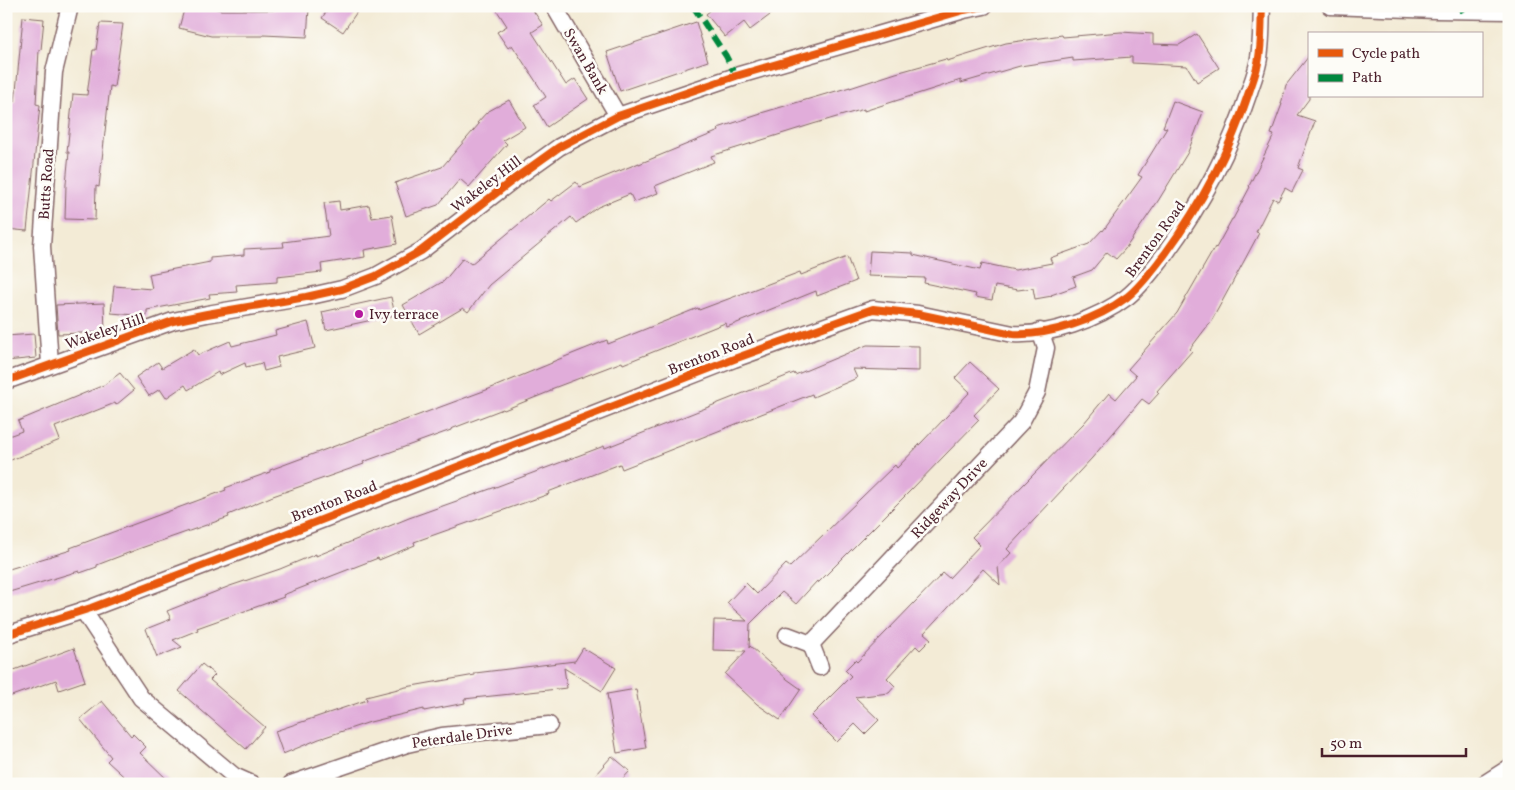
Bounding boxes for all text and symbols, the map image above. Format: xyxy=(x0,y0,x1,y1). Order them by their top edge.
street label: Swan Bank xyxy=(557,25,612,99)
legend xyxy=(1308,32,1482,98)
text: Cycle path xyxy=(1352,44,1420,65)
text: Path xyxy=(1352,68,1382,89)
street label: Butts Road xyxy=(35,148,60,220)
street label: Wakeley Hill xyxy=(447,152,527,219)
street label: Brenton Road xyxy=(1121,197,1191,283)
place label: Ivy terrace xyxy=(369,305,439,326)
marker: Ivy terrace xyxy=(353,308,365,320)
street label: Wakeley Hill xyxy=(63,309,148,356)
street label: Brenton Road xyxy=(665,329,758,381)
street label: Ridgeway Drive xyxy=(907,454,993,544)
street label: Brenton Road xyxy=(288,476,381,528)
street label: Peterdale Drive xyxy=(411,720,514,755)
scale bar xyxy=(1322,725,1466,757)
text: 50 m xyxy=(1330,734,1362,755)

